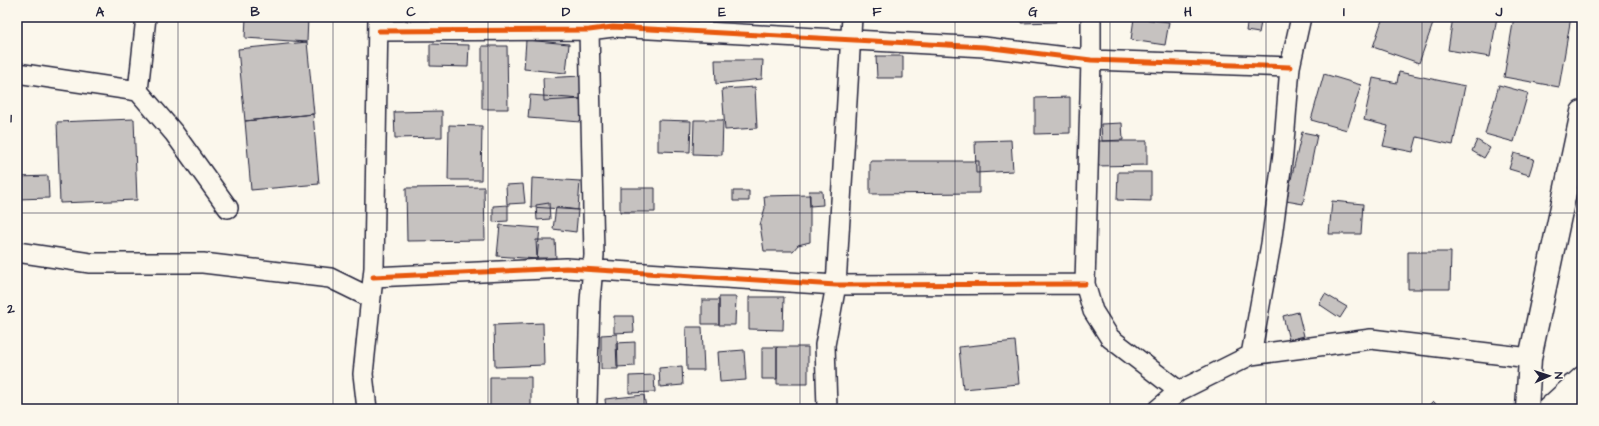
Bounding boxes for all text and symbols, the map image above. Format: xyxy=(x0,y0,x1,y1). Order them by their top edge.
text: A xyxy=(96,3,105,21)
text: B xyxy=(250,3,260,21)
text: C xyxy=(406,3,416,21)
text: D xyxy=(562,3,571,21)
text: E xyxy=(718,3,726,21)
text: F xyxy=(872,3,882,21)
text: G xyxy=(1028,3,1038,21)
text: H xyxy=(1184,3,1192,21)
text: I xyxy=(1343,3,1345,21)
text: J xyxy=(1495,3,1503,21)
text: 1 xyxy=(10,109,12,127)
text: 2 xyxy=(6,300,15,318)
north arrow xyxy=(1529,356,1569,396)
text: N xyxy=(1551,372,1566,379)

